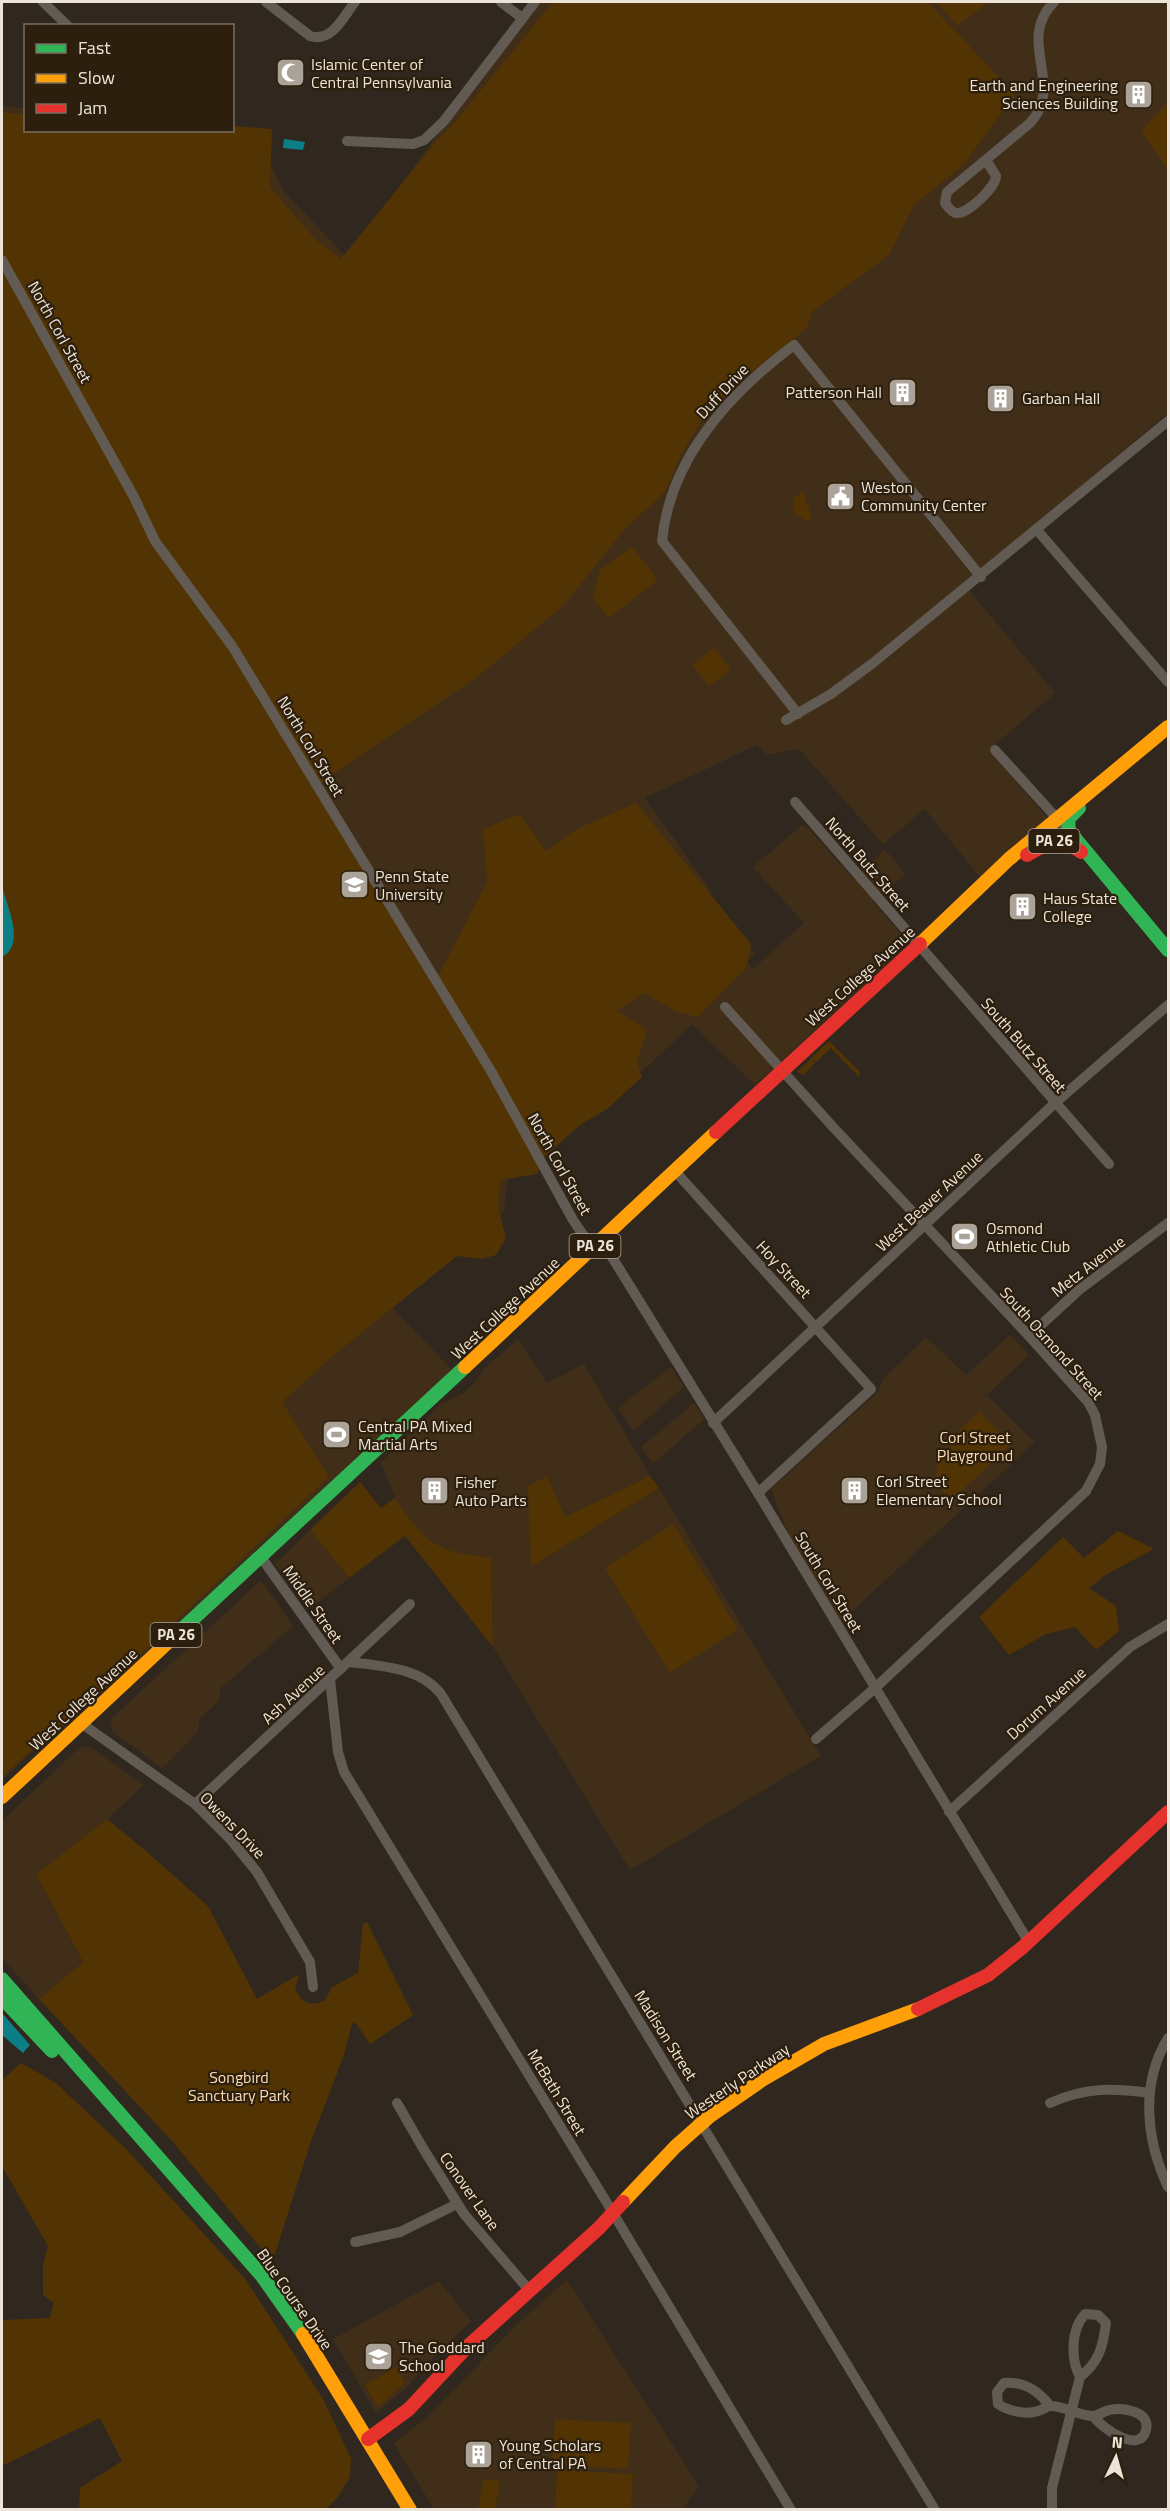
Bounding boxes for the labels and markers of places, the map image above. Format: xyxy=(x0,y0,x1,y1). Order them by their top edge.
place label: Islamic Center of Central Pennsylvania xyxy=(311,52,452,94)
mosque icon: Islamic Center of Central Pennsylvania xyxy=(274,57,306,89)
place label: Earth and Engineering Sciences Building xyxy=(970,73,1118,115)
building icon: Earth and Engineering Sciences Building xyxy=(1123,78,1155,110)
building icon: Patterson Hall xyxy=(887,376,919,408)
place label: Patterson Hall xyxy=(786,380,882,404)
building icon: Garban Hall xyxy=(985,382,1017,414)
place label: Garban Hall xyxy=(1022,386,1100,410)
place label: Weston Community Center xyxy=(861,475,987,517)
public building icon: Weston Community Center xyxy=(824,480,856,512)
place label: Penn State University xyxy=(375,864,449,906)
school or university icon: Penn State University xyxy=(338,869,370,901)
place label: Haus State College xyxy=(1043,886,1117,928)
building icon: Haus State College xyxy=(1006,891,1038,923)
place label: Osmond Athletic Club xyxy=(986,1216,1070,1258)
sports icon: Osmond Athletic Club xyxy=(949,1221,981,1253)
place label: Central PA Mixed Martial Arts xyxy=(358,1414,472,1456)
sports icon: Central PA Mixed Martial Arts xyxy=(321,1419,353,1451)
place label: Corl Street Elementary School xyxy=(876,1469,1002,1511)
place label: Fisher Auto Parts xyxy=(455,1470,527,1512)
building icon: Corl Street Elementary School xyxy=(839,1474,871,1506)
building icon: Fisher Auto Parts xyxy=(418,1475,450,1507)
place label: The Goddard School xyxy=(399,2335,485,2377)
school or university icon: The Goddard School xyxy=(362,2340,394,2372)
place label: Young Scholars of Central PA xyxy=(499,2433,601,2475)
building icon: Young Scholars of Central PA xyxy=(462,2438,494,2470)

